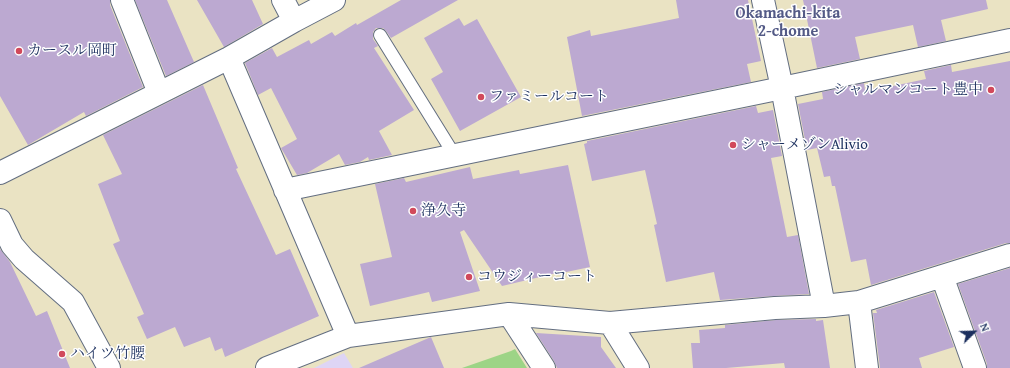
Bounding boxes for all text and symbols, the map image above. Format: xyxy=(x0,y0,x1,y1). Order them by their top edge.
district label: Okamachi-kita 2-chome xyxy=(736,4,840,42)
place label: カースル岡町 xyxy=(27,42,117,60)
marker: カースル岡町 xyxy=(14,46,24,56)
place label: シャルマンコート豊中 xyxy=(833,81,983,99)
marker: シャルマンコート豊中 xyxy=(986,85,996,95)
place label: ファミールコート xyxy=(489,88,609,106)
marker: ファミールコート xyxy=(476,92,486,102)
place label: シャーメゾンAlivio xyxy=(741,136,868,154)
marker: シャーメゾンAlivio xyxy=(728,140,738,150)
place label: 浄久寺 xyxy=(421,202,466,220)
marker: 浄久寺 xyxy=(408,206,418,216)
place label: コウジィーコート xyxy=(477,268,597,286)
marker: コウジィーコート xyxy=(464,272,474,282)
north arrow xyxy=(954,312,994,352)
text: N xyxy=(976,321,994,334)
place label: ハイツ竹腰 xyxy=(70,345,145,363)
marker: ハイツ竹腰 xyxy=(57,349,67,359)

